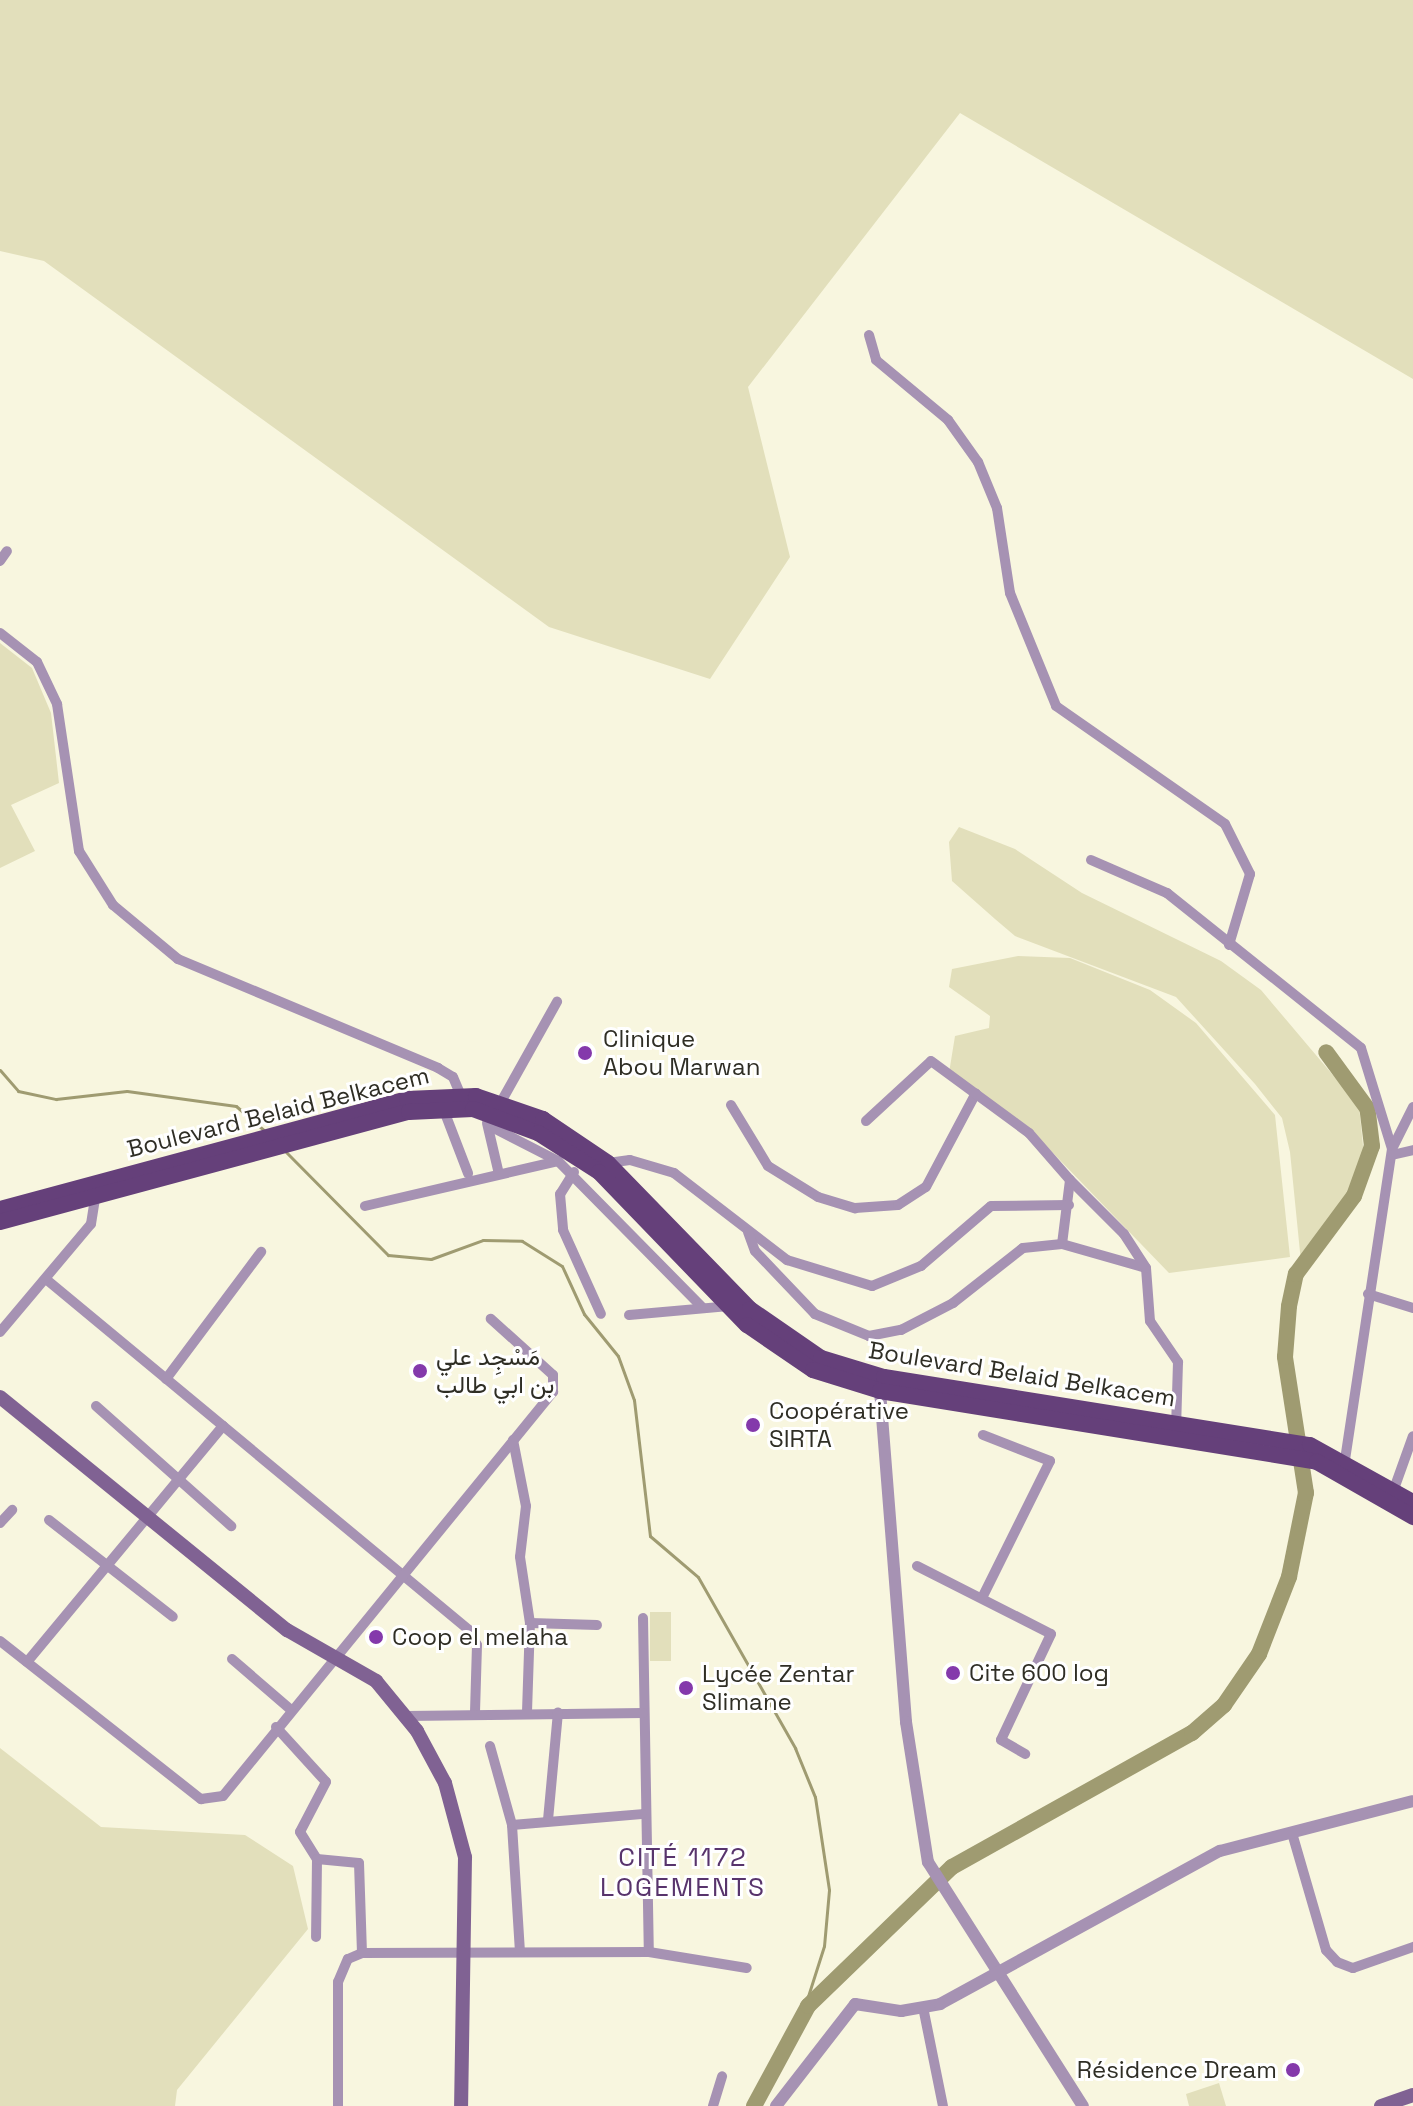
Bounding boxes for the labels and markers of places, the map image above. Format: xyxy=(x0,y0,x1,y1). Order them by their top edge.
place label: Clinique Abou Marwan xyxy=(603,1025,760,1081)
marker: Clinique Abou Marwan xyxy=(574,1042,596,1064)
place label: مَسْجِد علي بن ابي طالب xyxy=(436,1343,554,1399)
marker: مَسْجِد علي بن ابي طالب xyxy=(411,1362,429,1380)
place label: Coopérative SIRTA xyxy=(769,1397,909,1453)
marker: Coopérative SIRTA xyxy=(744,1416,762,1434)
place label: Coop el melaha xyxy=(392,1623,568,1651)
marker: Coop el melaha xyxy=(367,1628,385,1646)
place label: Cite 600 log xyxy=(969,1659,1109,1687)
place label: Lycée Zentar Slimane xyxy=(702,1660,855,1716)
marker: Cite 600 log xyxy=(944,1664,962,1682)
marker: Lycée Zentar Slimane xyxy=(677,1679,695,1697)
place label: Résidence Dream xyxy=(1077,2056,1277,2084)
marker: Résidence Dream xyxy=(1284,2061,1302,2079)

